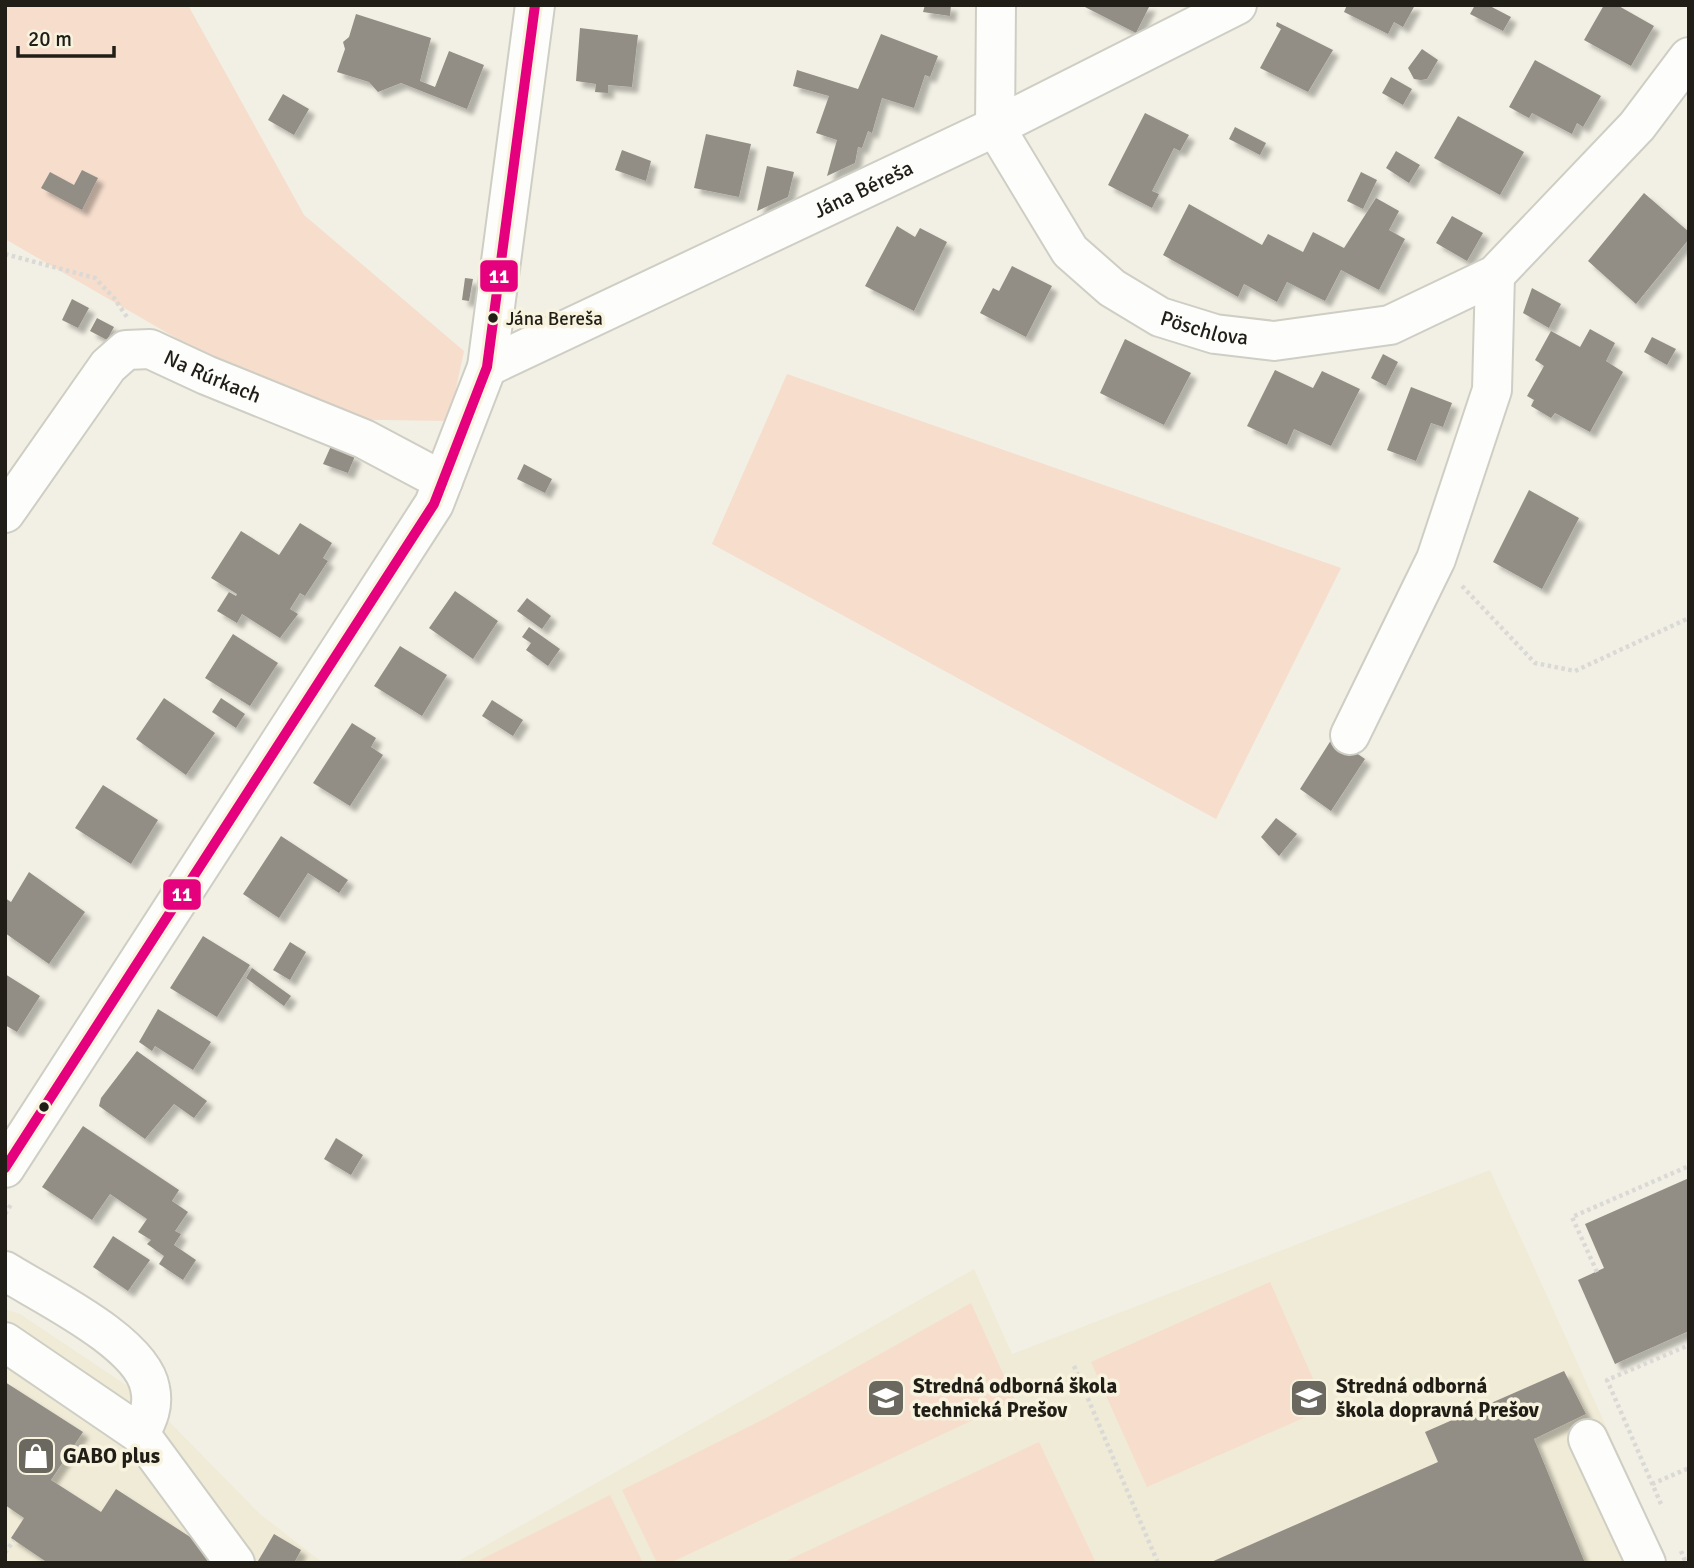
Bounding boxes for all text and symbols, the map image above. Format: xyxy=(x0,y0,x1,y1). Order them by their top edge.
scale bar xyxy=(18,14,114,58)
text: 20 m xyxy=(28,26,72,52)
street label: Jána Béreša xyxy=(809,155,917,224)
line badge: 11 xyxy=(479,259,519,293)
text: 11 xyxy=(489,265,509,289)
street label: Pöschlova xyxy=(1157,305,1250,351)
place label: Jána Bereša xyxy=(506,307,603,331)
marker: Jána Bereša xyxy=(486,311,500,325)
street label: Na Rúrkach xyxy=(160,344,265,409)
line badge: 11 xyxy=(162,878,202,911)
text: 11 xyxy=(172,883,192,907)
unlabelled marker xyxy=(37,1100,51,1114)
place label: Stredná odborná škola technická Prešov xyxy=(912,1373,1117,1423)
place label: Stredná odborná škola dopravná Prešov xyxy=(1336,1373,1540,1423)
school or university icon: Stredná odborná škola technická Prešov xyxy=(865,1377,907,1419)
school or university icon: Stredná odborná škola dopravná Prešov xyxy=(1288,1377,1330,1419)
shop icon: GABO plus xyxy=(15,1435,57,1477)
place label: GABO plus xyxy=(63,1443,160,1469)

